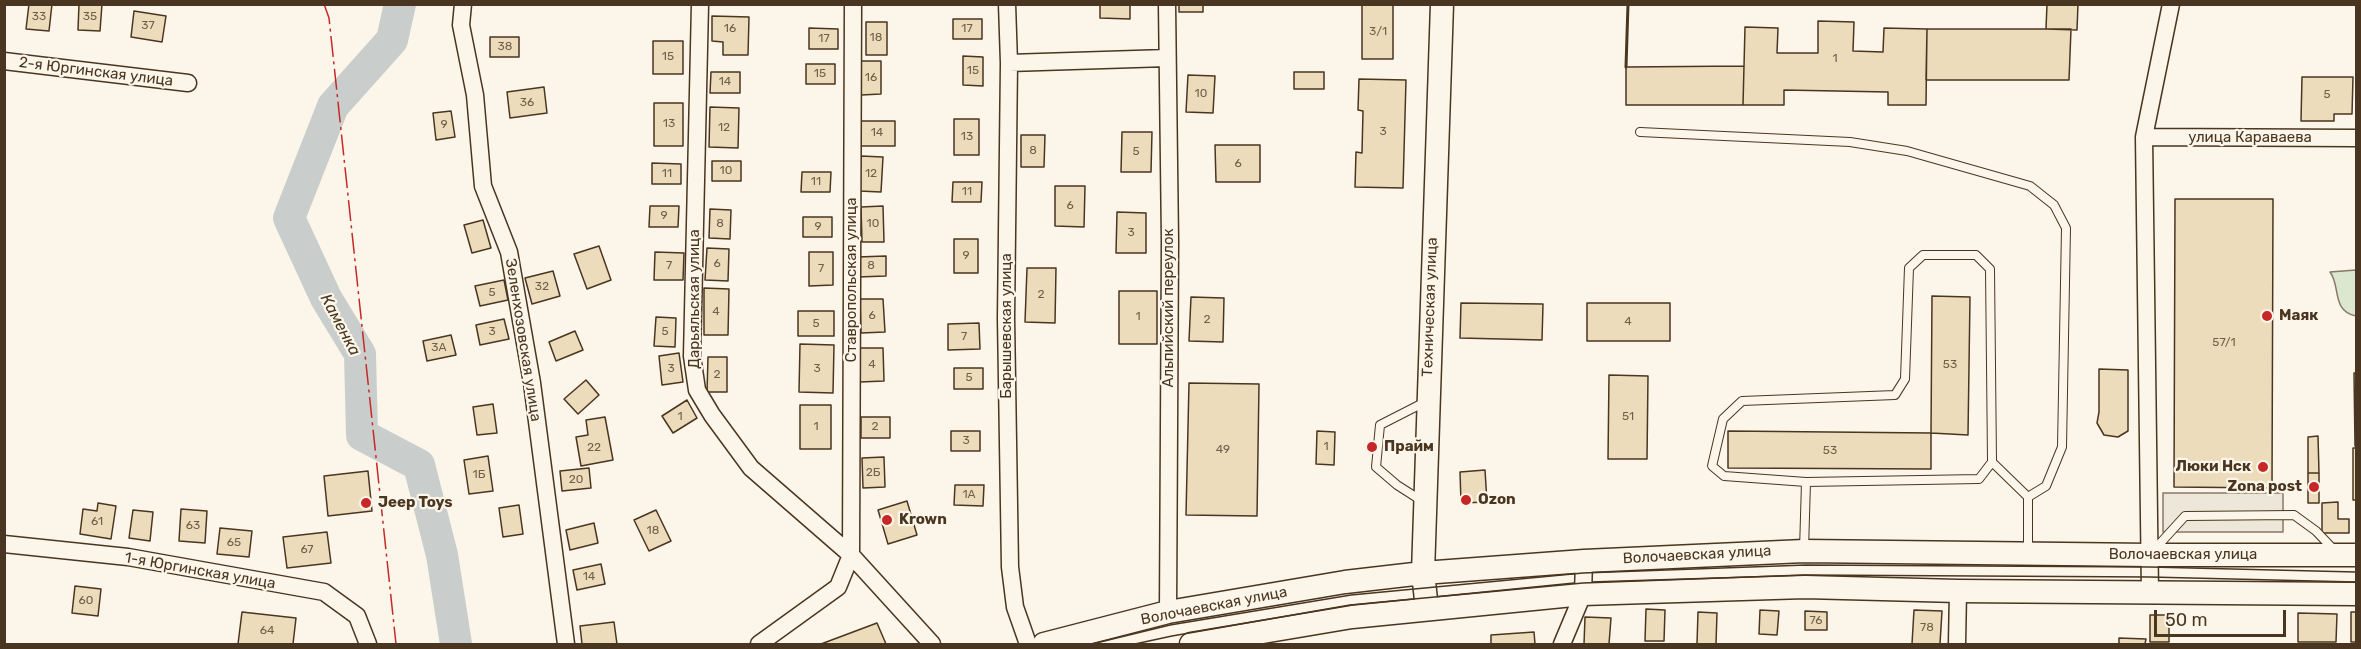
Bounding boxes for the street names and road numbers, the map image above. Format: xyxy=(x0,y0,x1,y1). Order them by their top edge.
street label: 2-я Юргинская улица xyxy=(18,54,174,90)
street label: улица Караваева xyxy=(2188,129,2312,147)
street label: Ставропольская улица xyxy=(843,197,861,363)
street label: Альпийский переулок xyxy=(1160,228,1178,388)
street label: Дарьяльская улица xyxy=(686,229,704,369)
street label: Техническая улица xyxy=(1419,237,1441,377)
street label: Барышевская улица xyxy=(998,253,1016,399)
street label: Зеленхозовская улица xyxy=(501,257,545,423)
street label: Волочаевская улица xyxy=(1622,542,1772,568)
street label: Волочаевская улица xyxy=(2109,546,2257,564)
street label: 1-я Юргинская улица xyxy=(123,549,277,593)
street label: Волочаевская улица xyxy=(1139,583,1289,629)

